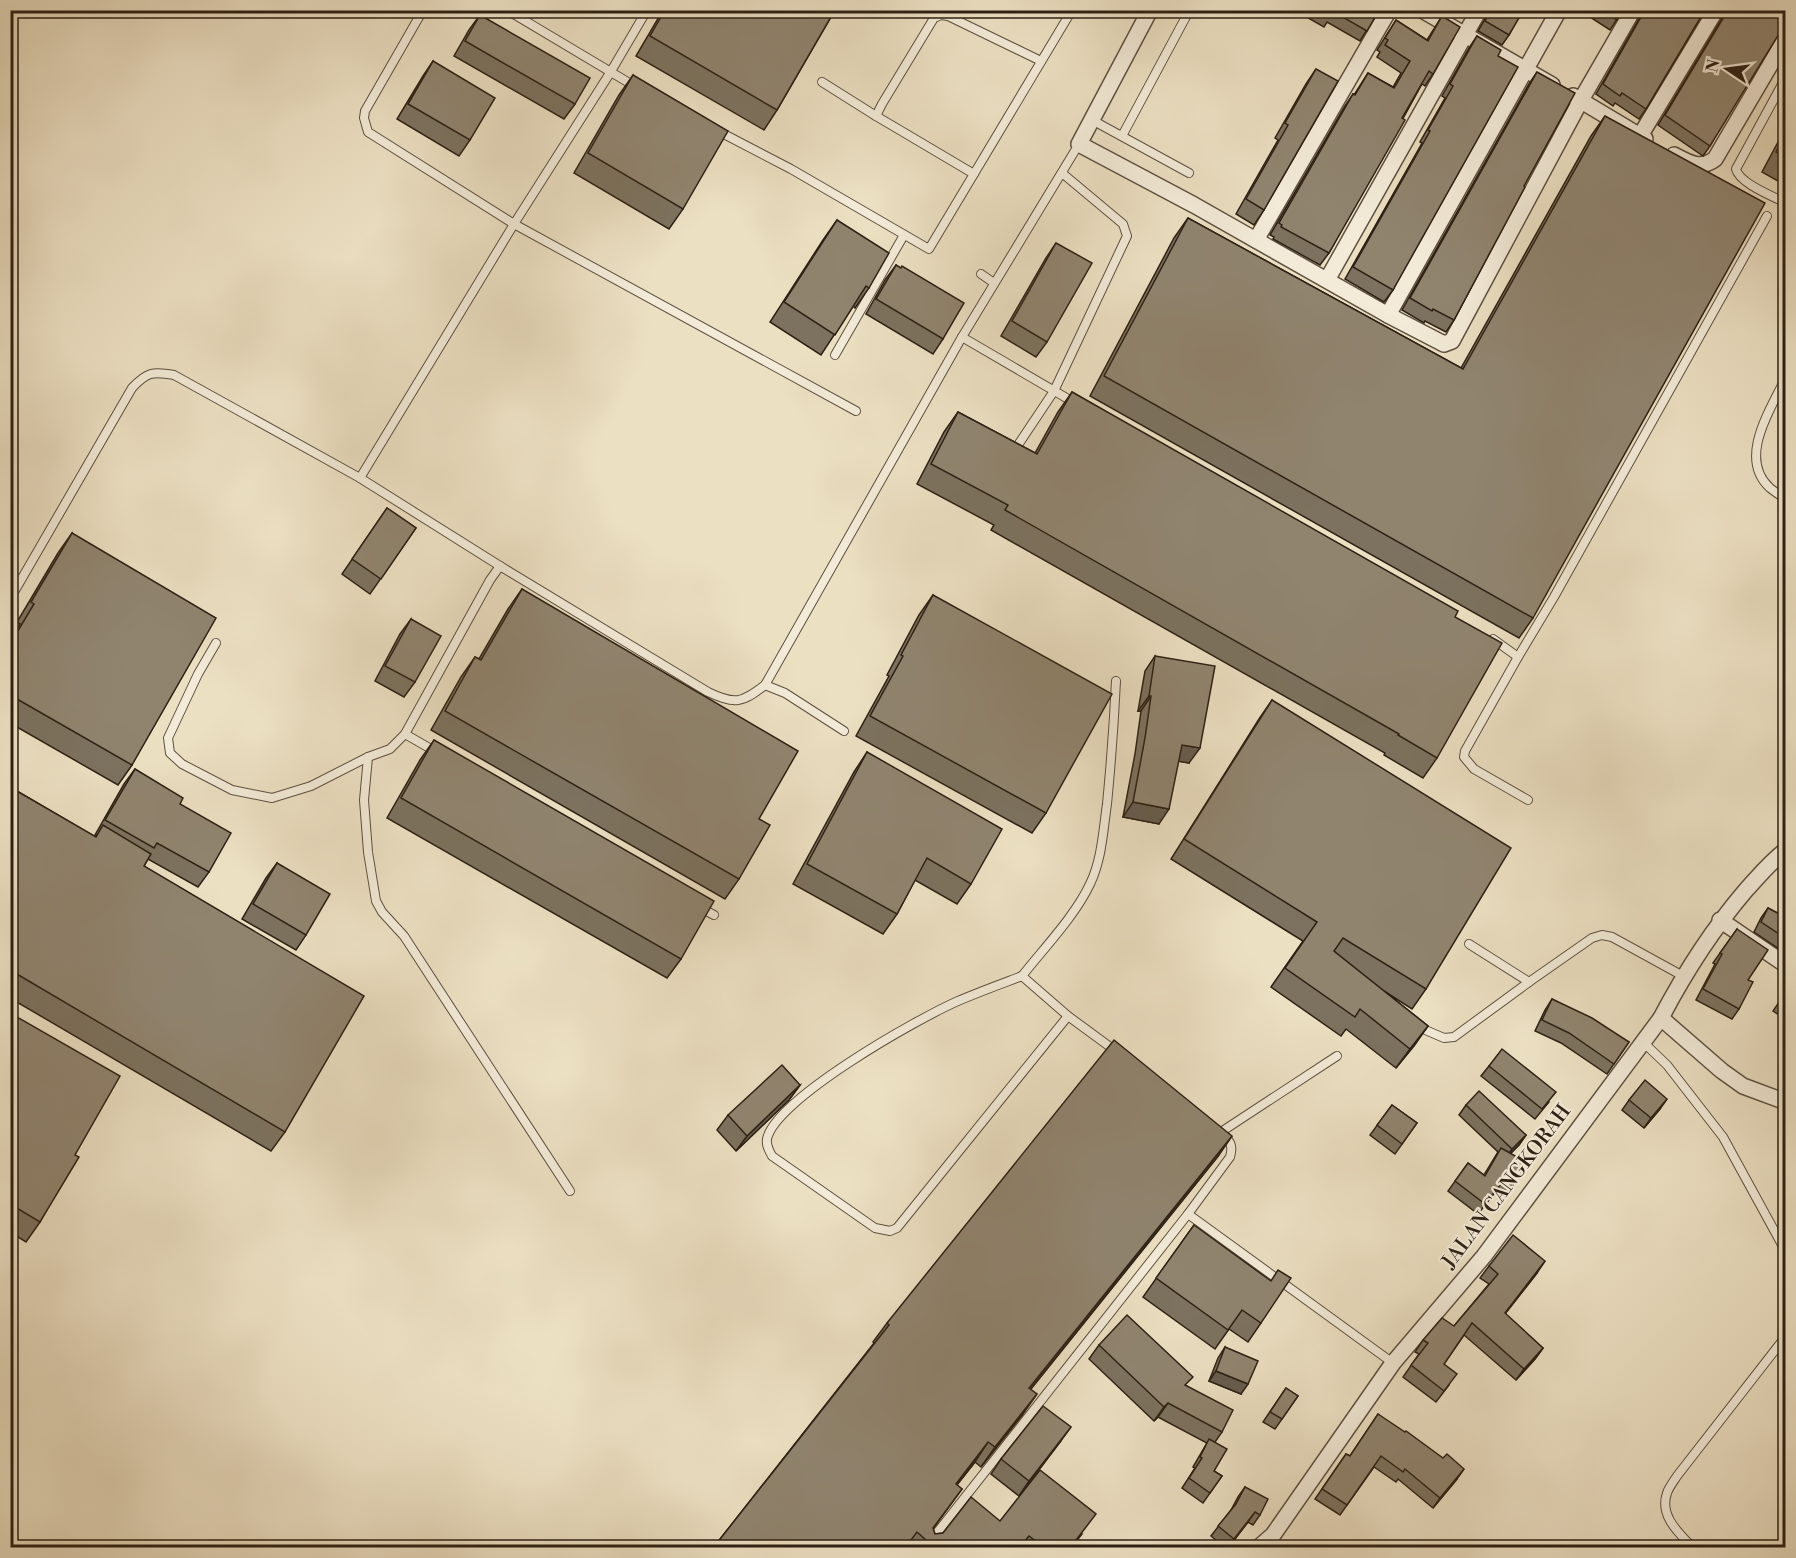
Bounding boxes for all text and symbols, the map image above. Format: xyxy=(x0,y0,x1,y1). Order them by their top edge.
north arrow xyxy=(1697,39,1757,99)
text: N xyxy=(1702,57,1725,74)
street label: JALAN CANGKORAH xyxy=(1437,1100,1577,1275)

